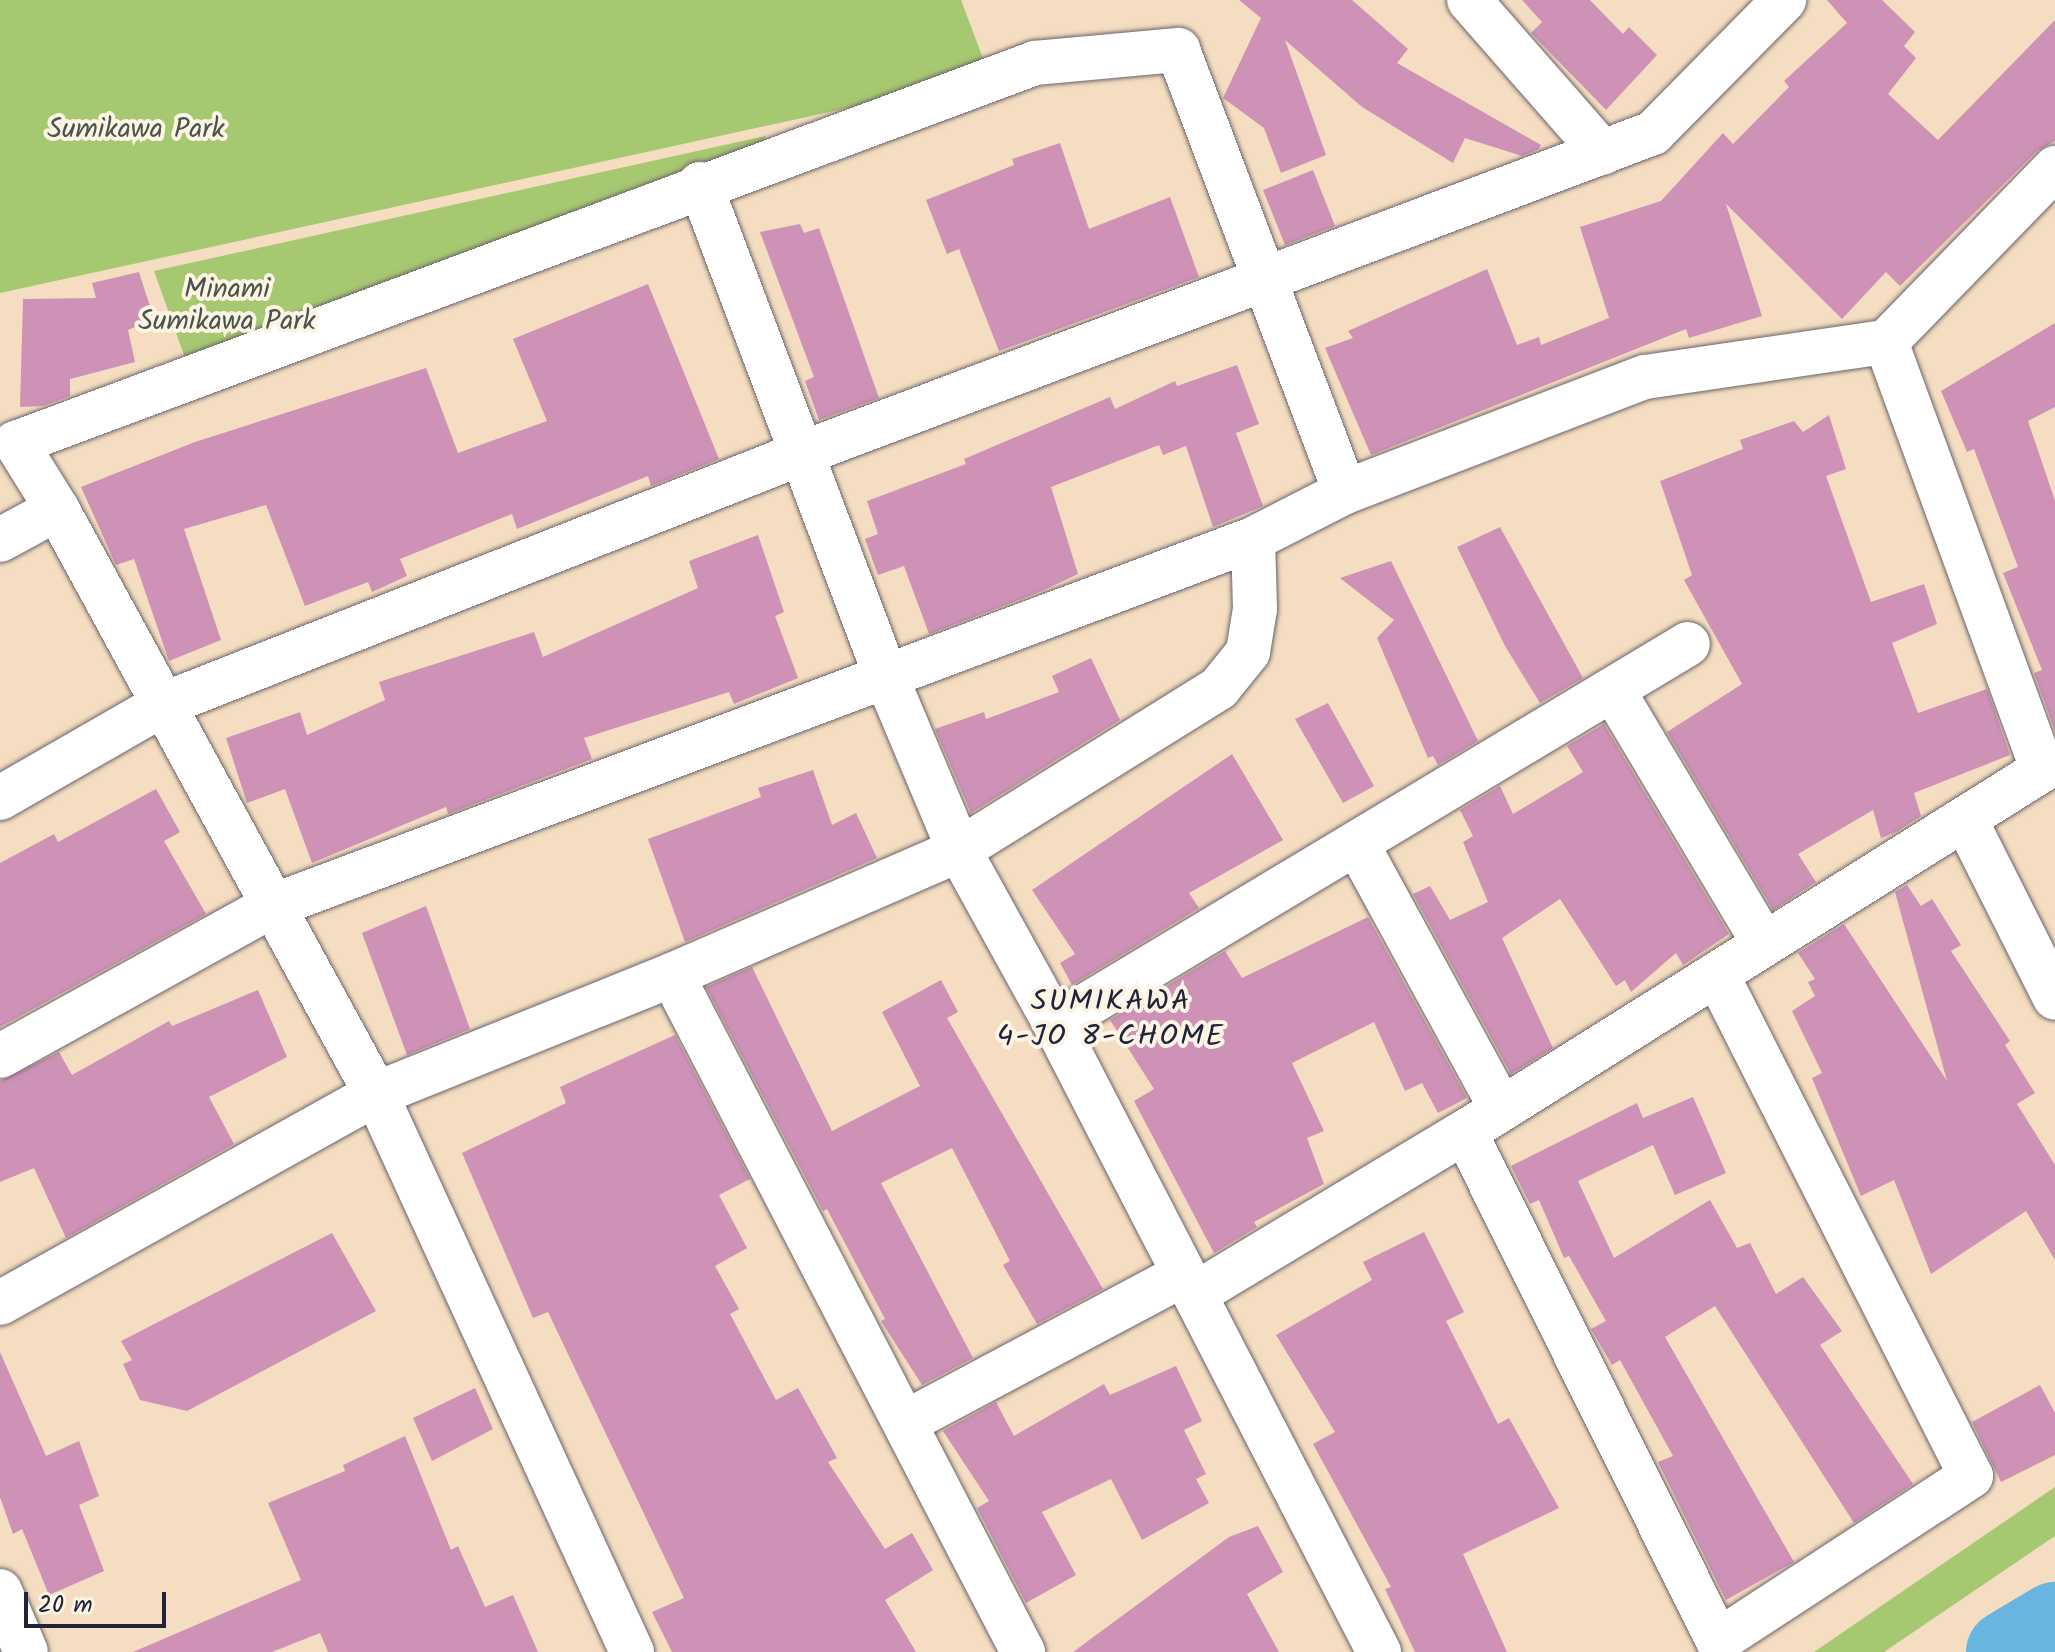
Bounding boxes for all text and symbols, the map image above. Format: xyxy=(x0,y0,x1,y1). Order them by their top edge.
park label: Sumikawa Park xyxy=(47,113,225,147)
park label: Minami Sumikawa Park xyxy=(138,273,316,339)
district label: SUMIKAWA 4-JO 8-CHOME xyxy=(997,984,1225,1054)
scale bar xyxy=(28,1576,170,1626)
text: 20 m xyxy=(38,1586,93,1625)

